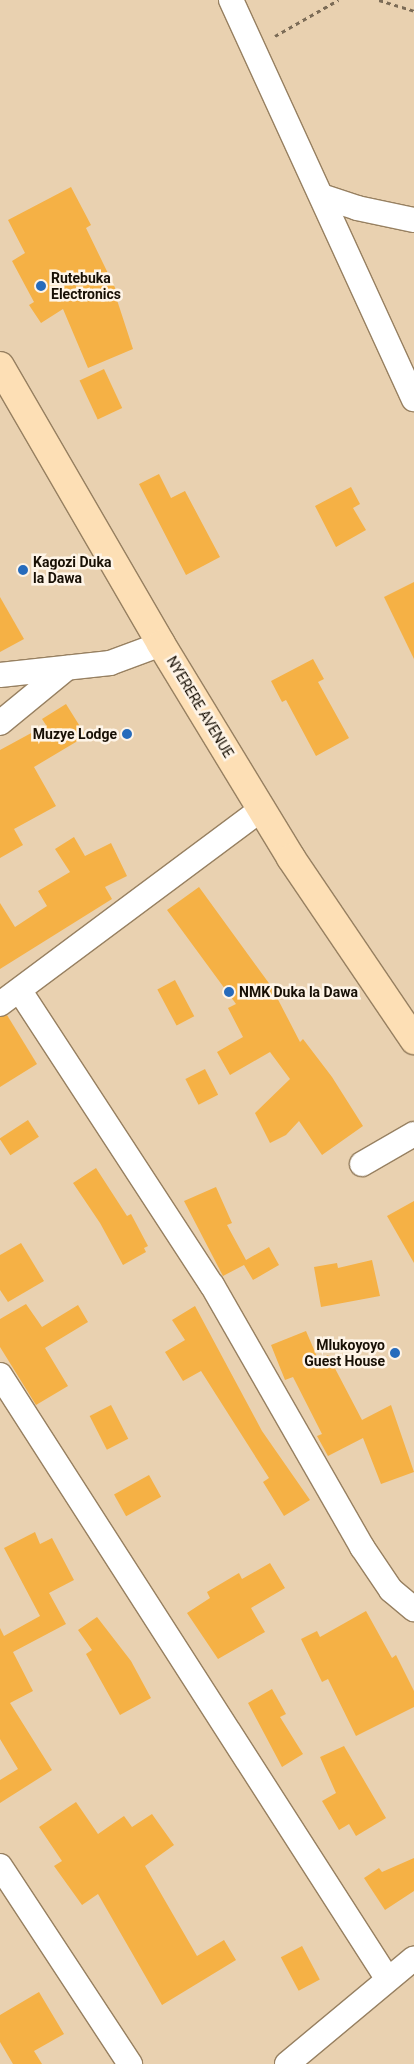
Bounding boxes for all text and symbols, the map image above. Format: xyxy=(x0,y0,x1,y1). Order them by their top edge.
place label: Rutebuka Electronics xyxy=(51,270,121,302)
marker: Rutebuka Electronics xyxy=(35,280,47,292)
place label: Kagozi Duka la Dawa xyxy=(33,554,111,586)
marker: Kagozi Duka la Dawa xyxy=(17,564,29,576)
street label: NYERERE AVENUE xyxy=(163,653,237,761)
place label: Muzye Lodge xyxy=(33,726,117,742)
marker: Muzye Lodge xyxy=(121,728,133,740)
place label: NMK Duka la Dawa xyxy=(239,984,358,1000)
marker: NMK Duka la Dawa xyxy=(223,986,235,998)
place label: Mlukoyoyo Guest House xyxy=(304,1337,385,1370)
marker: Mlukoyoyo Guest House xyxy=(389,1347,401,1359)

